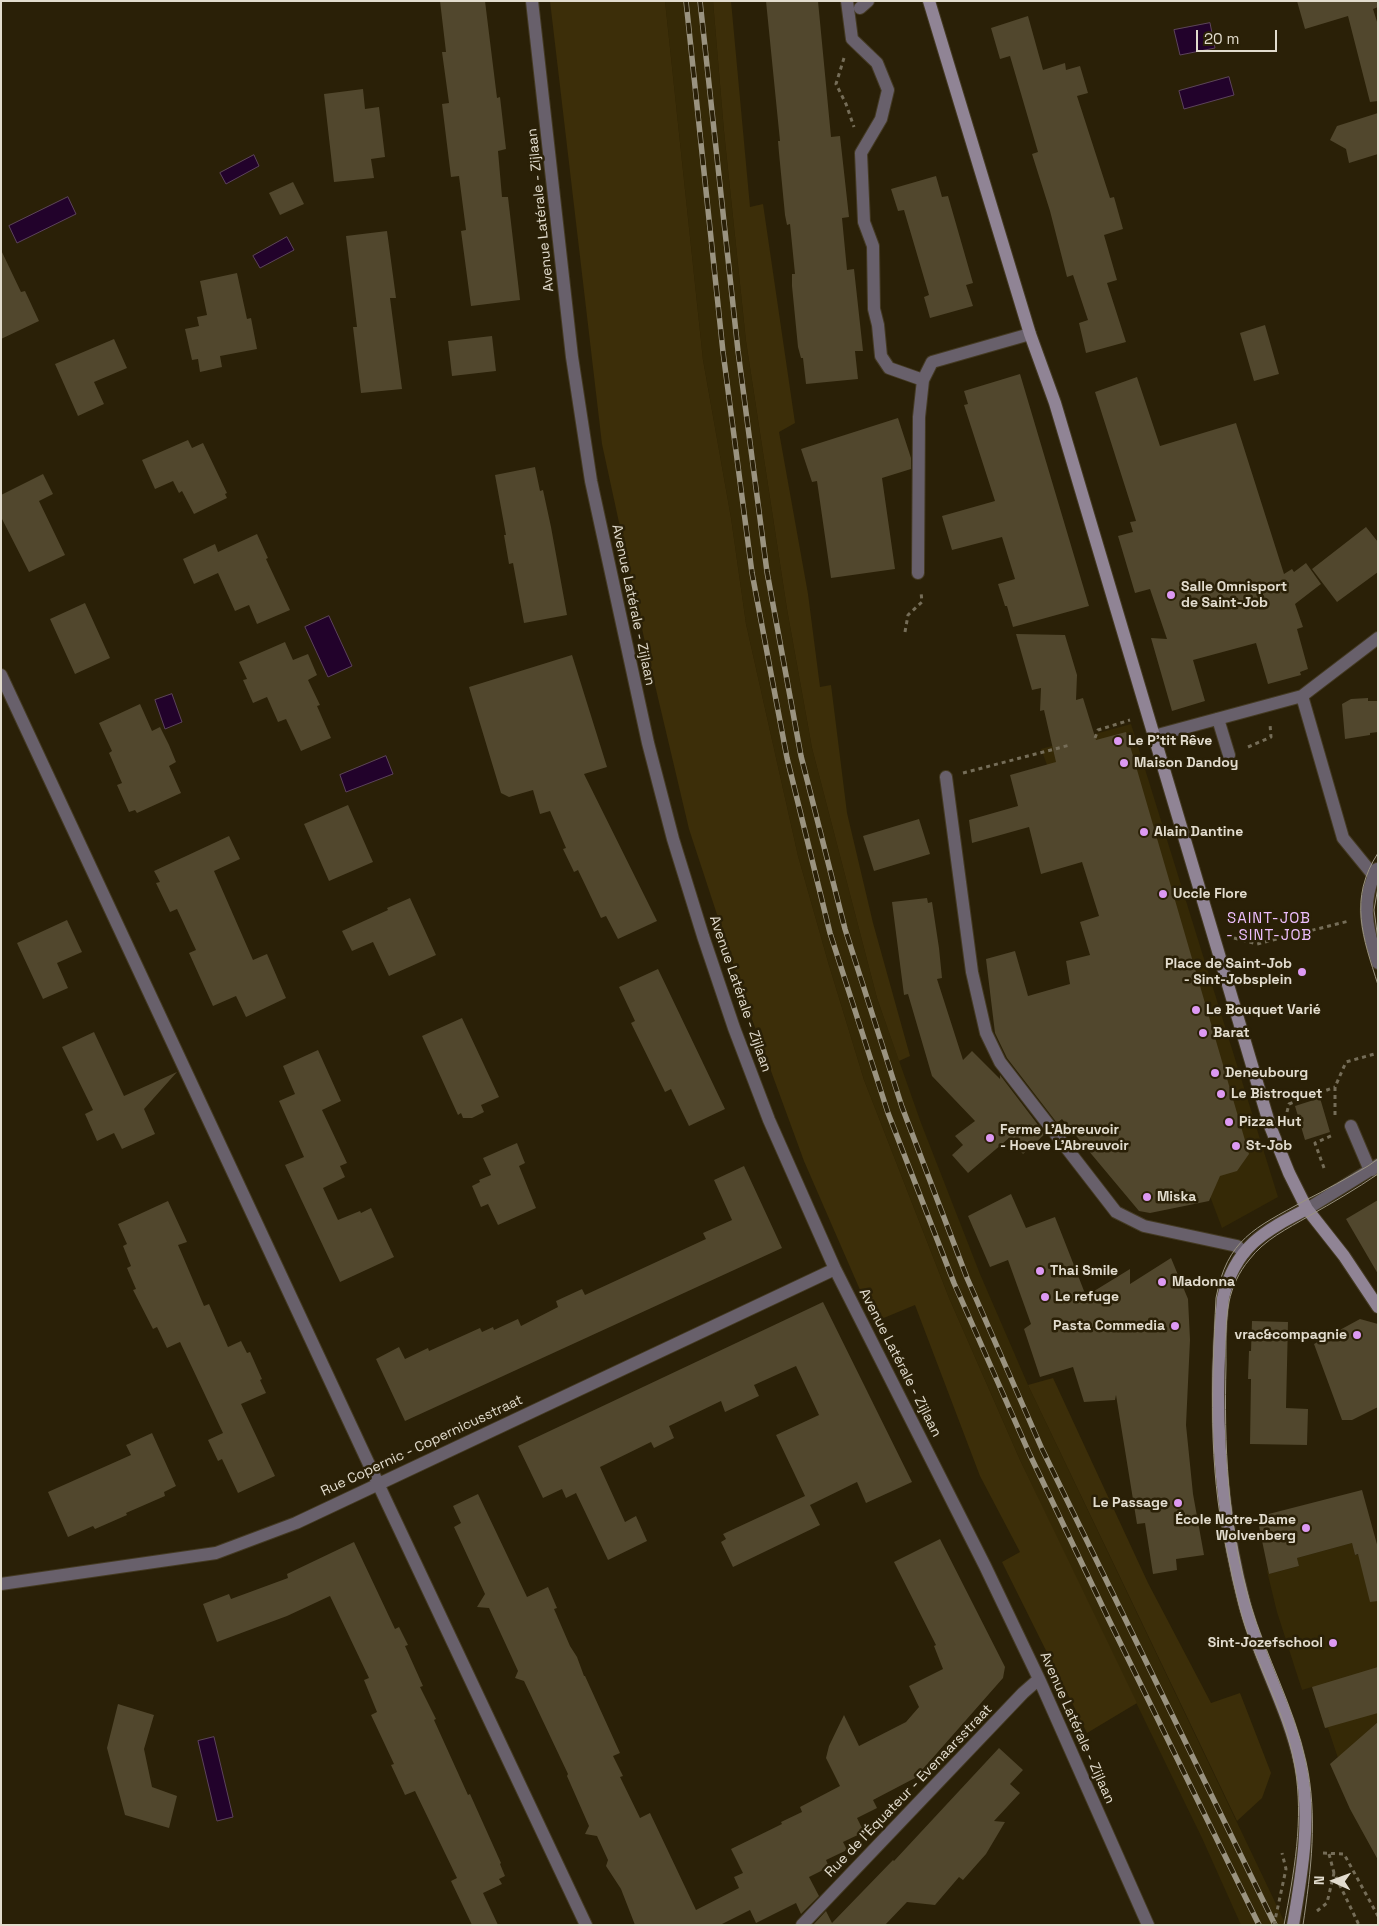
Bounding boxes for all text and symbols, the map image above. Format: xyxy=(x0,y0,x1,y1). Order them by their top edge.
scale bar xyxy=(1199,20,1280,52)
text: 20 m xyxy=(1204,29,1239,48)
street label: Avenue Latérale - Zijlaan xyxy=(524,127,558,293)
street label: Avenue Latérale - Zijlaan xyxy=(608,523,658,687)
place label: Salle Omnisport de Saint-Job xyxy=(1181,579,1287,612)
marker: Salle Omnisport de Saint-Job xyxy=(1165,589,1177,601)
place label: Le P’tit Rêve xyxy=(1128,733,1212,749)
marker: Le P’tit Rêve xyxy=(1112,735,1124,747)
place label: Maison Dandoy xyxy=(1134,755,1238,771)
marker: Maison Dandoy xyxy=(1118,757,1130,769)
place label: Alain Dantine xyxy=(1154,824,1243,840)
marker: Alain Dantine xyxy=(1138,826,1150,838)
place label: Uccle Flore xyxy=(1173,886,1247,902)
marker: Uccle Flore xyxy=(1157,888,1169,900)
district label: SAINT-JOB - SINT-JOB xyxy=(1225,910,1313,945)
street label: Avenue Latérale - Zijlaan xyxy=(705,914,775,1074)
place label: Place de Saint-Job - Sint-Jobsplein xyxy=(1165,956,1292,989)
marker: Place de Saint-Job - Sint-Jobsplein xyxy=(1296,966,1308,978)
place label: Le Bouquet Varié xyxy=(1206,1002,1321,1018)
marker: Le Bouquet Varié xyxy=(1190,1004,1202,1016)
place label: Barat xyxy=(1213,1025,1250,1041)
marker: Barat xyxy=(1197,1027,1209,1039)
place label: Deneubourg xyxy=(1225,1065,1308,1081)
marker: Deneubourg xyxy=(1209,1067,1221,1079)
place label: Le Bistroquet xyxy=(1231,1086,1322,1102)
marker: Le Bistroquet xyxy=(1215,1088,1227,1100)
place label: Pizza Hut xyxy=(1239,1114,1302,1130)
marker: Pizza Hut xyxy=(1223,1116,1235,1128)
place label: Ferme L'Abreuvoir - Hoeve L'Abreuvoir xyxy=(1000,1122,1129,1154)
marker: Ferme L'Abreuvoir - Hoeve L'Abreuvoir xyxy=(984,1132,996,1144)
place label: St-Job xyxy=(1246,1138,1292,1154)
marker: St-Job xyxy=(1230,1140,1242,1152)
place label: Miska xyxy=(1157,1189,1196,1205)
marker: Miska xyxy=(1141,1191,1153,1203)
place label: Thai Smile xyxy=(1050,1263,1118,1279)
marker: Thai Smile xyxy=(1034,1265,1046,1277)
place label: Madonna xyxy=(1172,1274,1235,1290)
marker: Madonna xyxy=(1156,1276,1168,1288)
street label: Avenue Latérale - Zijlaan xyxy=(855,1286,945,1440)
place label: Le refuge xyxy=(1055,1289,1119,1305)
marker: Le refuge xyxy=(1039,1291,1051,1303)
place label: Pasta Commedia xyxy=(1053,1318,1165,1334)
marker: Pasta Commedia xyxy=(1169,1320,1181,1332)
place label: vrac&compagnie xyxy=(1235,1327,1347,1343)
marker: vrac&compagnie xyxy=(1351,1329,1363,1341)
street label: Rue Copernic - Copernicusstraat xyxy=(318,1392,526,1500)
place label: Le Passage xyxy=(1093,1495,1168,1511)
marker: Le Passage xyxy=(1172,1497,1184,1509)
place label: École Notre-Dame Wolvenberg xyxy=(1175,1512,1296,1544)
marker: École Notre-Dame Wolvenberg xyxy=(1300,1522,1312,1534)
place label: Sint-Jozefschool xyxy=(1208,1635,1323,1651)
marker: Sint-Jozefschool xyxy=(1327,1637,1339,1649)
street label: Avenue Latérale - Zijlaan xyxy=(1036,1650,1118,1806)
street label: Rue de l'Équateur - Evenaarsstraat xyxy=(822,1701,996,1881)
north arrow xyxy=(1309,1856,1359,1906)
text: N xyxy=(1310,1875,1328,1885)

